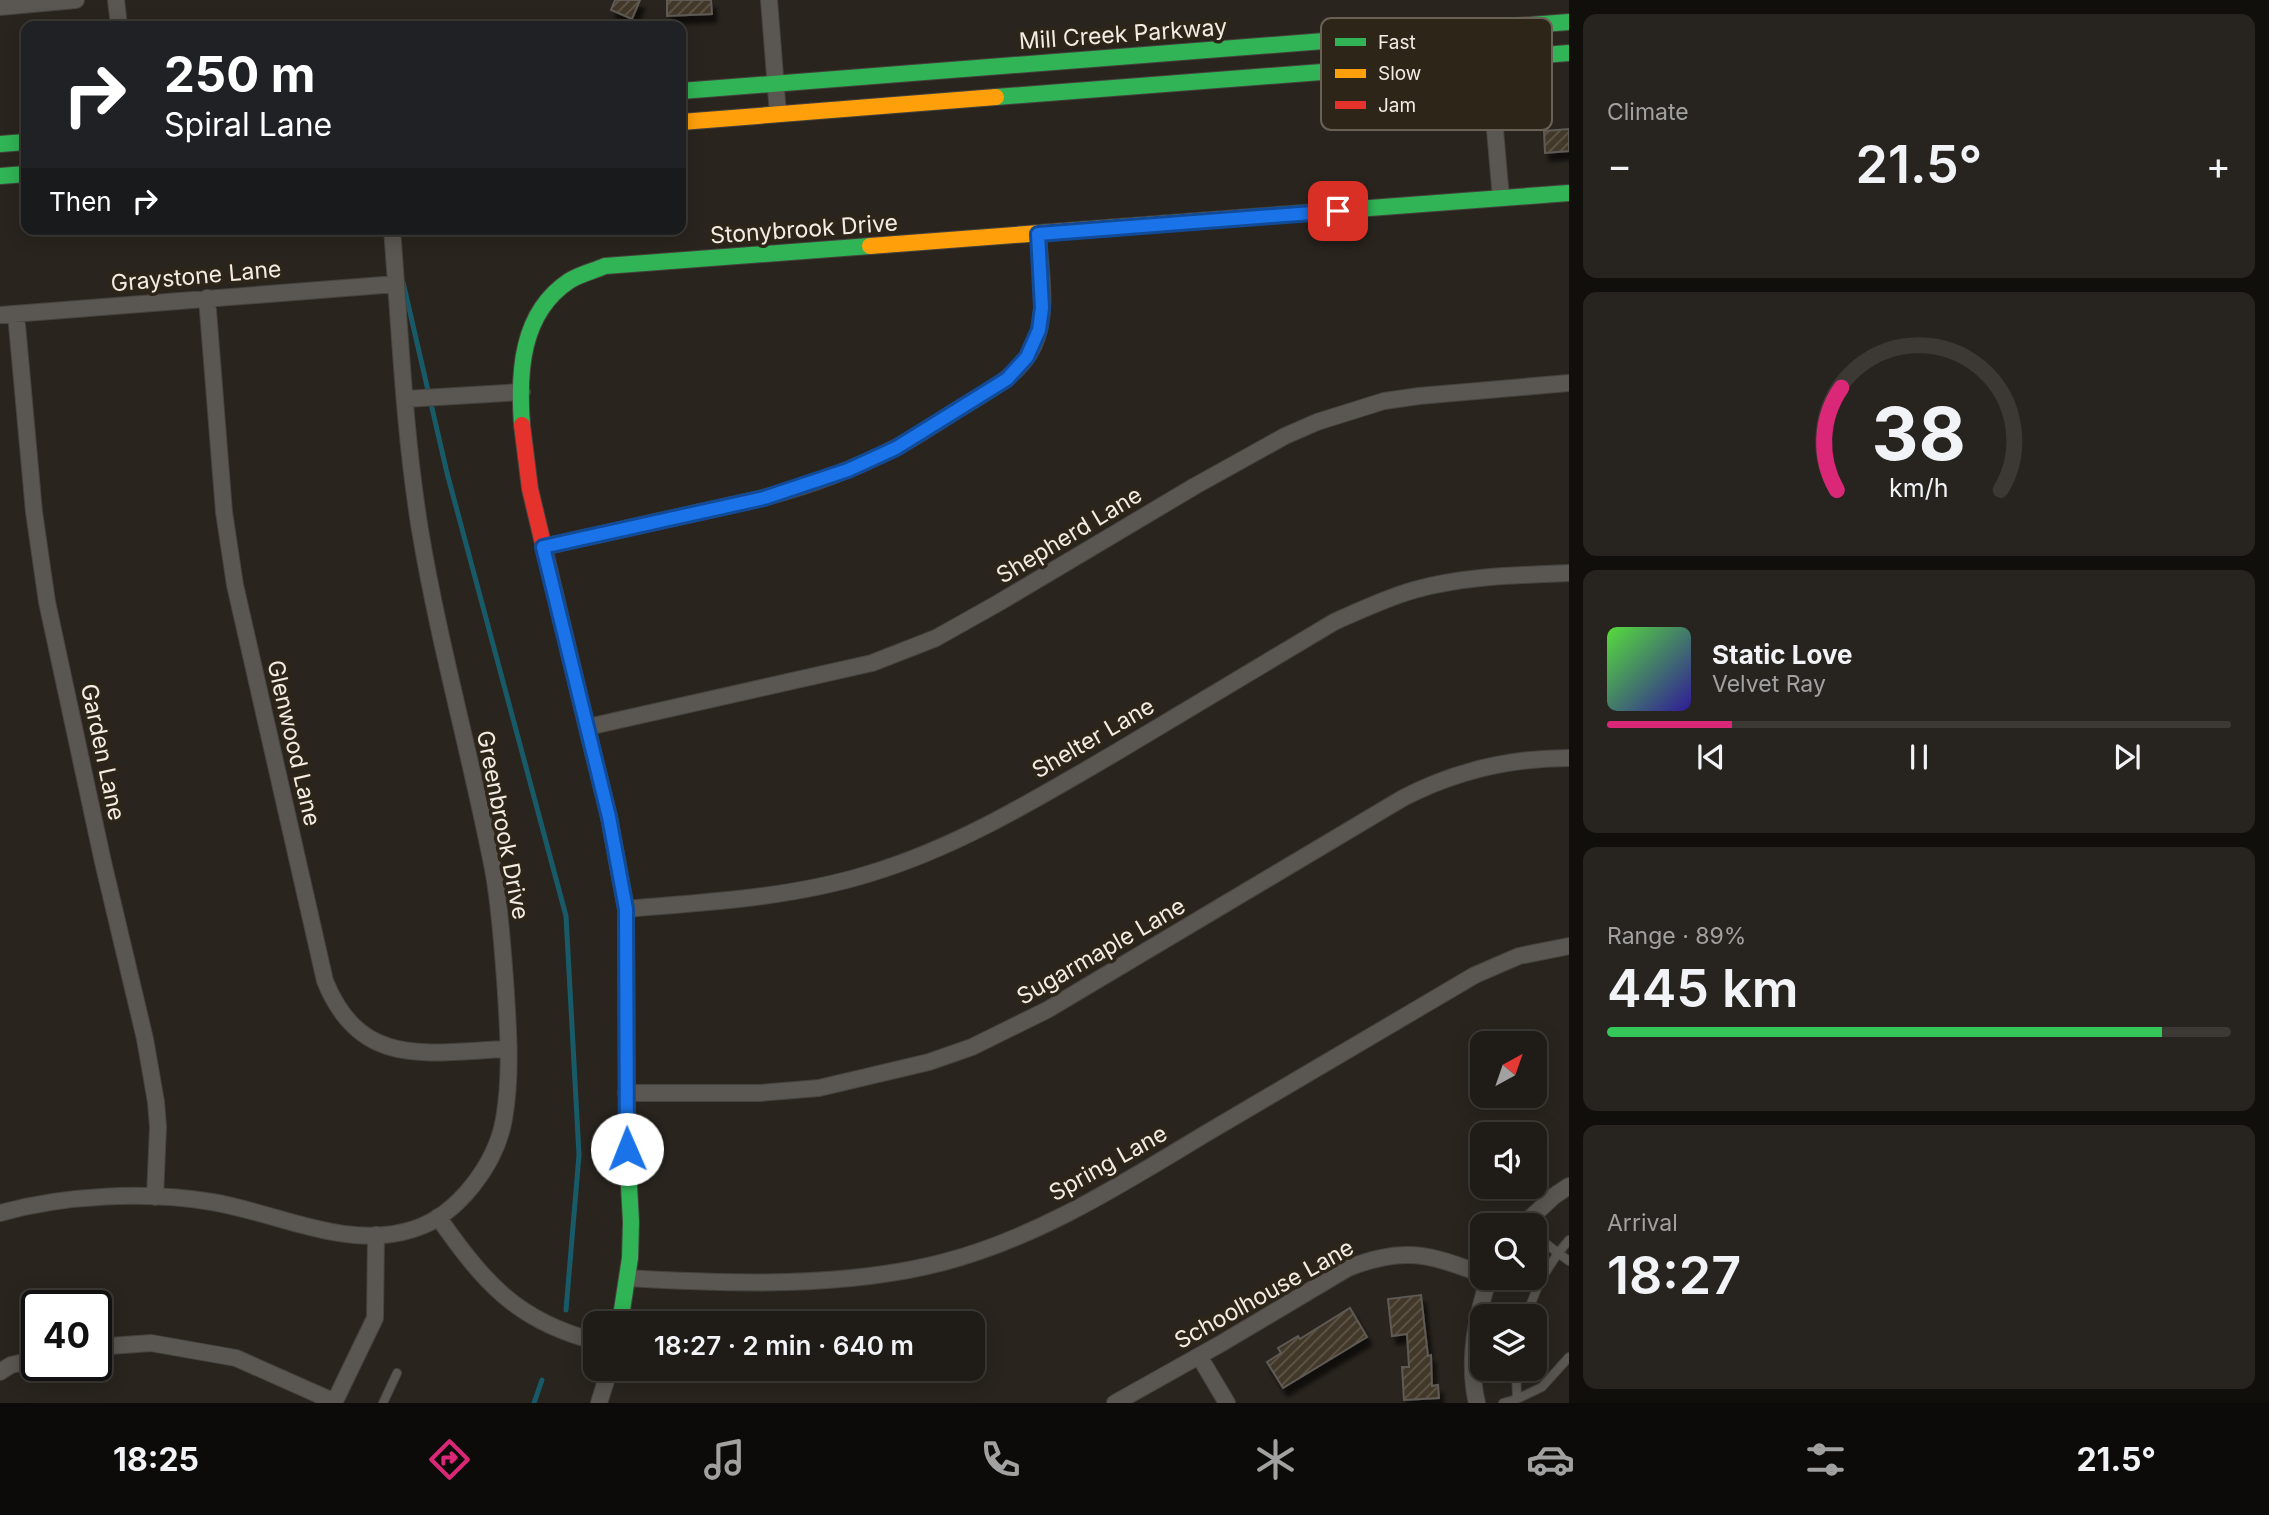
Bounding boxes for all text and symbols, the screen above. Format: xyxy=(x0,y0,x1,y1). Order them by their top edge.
street label: Mill Creek Parkway xyxy=(1018,13,1228,55)
legend xyxy=(1321,18,1552,130)
text: Fast xyxy=(1378,31,1416,54)
text: 250 m xyxy=(164,45,316,104)
icon: right xyxy=(49,49,140,140)
text: Slow xyxy=(1378,62,1421,85)
text: Jam xyxy=(1378,94,1416,117)
text: Climate xyxy=(1607,98,1689,126)
text: Spiral Lane xyxy=(164,105,332,144)
text: 21.5° xyxy=(1856,133,1982,196)
text: − xyxy=(1607,142,1632,188)
text: + xyxy=(2206,142,2231,188)
pin xyxy=(1308,181,1368,241)
icon: right xyxy=(126,182,164,220)
text: Then xyxy=(49,186,112,217)
icon: arrive xyxy=(1319,192,1357,230)
street label: Stonybrook Drive xyxy=(709,208,899,250)
street label: Graystone Lane xyxy=(110,255,282,297)
text: 38 xyxy=(1872,389,1966,478)
text: km/h xyxy=(1889,472,1949,502)
street label: Shepherd Lane xyxy=(991,481,1147,589)
text: Static Love xyxy=(1712,639,1853,670)
street label: Glenwood Lane xyxy=(261,657,327,829)
text: Velvet Ray xyxy=(1712,670,1826,698)
street label: Garden Lane xyxy=(75,681,131,823)
street label: Shelter Lane xyxy=(1027,692,1159,784)
street label: Greenbrook Drive xyxy=(471,728,535,922)
icon: previous xyxy=(1692,738,1730,776)
icon: pause xyxy=(1900,738,1938,776)
icon: next xyxy=(2108,738,2146,776)
street label: Sugarmaple Lane xyxy=(1012,891,1190,1011)
text: Range · 89% xyxy=(1607,922,1746,950)
text: 445 km xyxy=(1607,957,1799,1020)
north arrow xyxy=(1470,1031,1547,1108)
map controls xyxy=(1470,1031,1547,1381)
position arrow xyxy=(590,1112,664,1186)
street label: Spring Lane xyxy=(1044,1119,1172,1207)
button: sound xyxy=(1470,1122,1547,1199)
text: Arrival xyxy=(1607,1209,1678,1237)
button: search xyxy=(1470,1213,1547,1290)
street label: Schoolhouse Lane xyxy=(1169,1233,1359,1355)
text: 18:27 xyxy=(1607,1244,1741,1307)
speed limit sign: 40 xyxy=(21,1290,112,1381)
button: layers xyxy=(1470,1304,1547,1381)
text: 18:27 · 2 min · 640 m xyxy=(654,1330,914,1361)
icon: directions xyxy=(425,1435,474,1484)
icon: music xyxy=(700,1435,749,1484)
icon: phone xyxy=(976,1435,1025,1484)
icon: climate xyxy=(1251,1435,1300,1484)
icon: car xyxy=(1526,1435,1575,1484)
icon: filters xyxy=(1801,1435,1850,1484)
text: 18:25 xyxy=(113,1440,199,1479)
text: 21.5° xyxy=(2076,1440,2156,1479)

